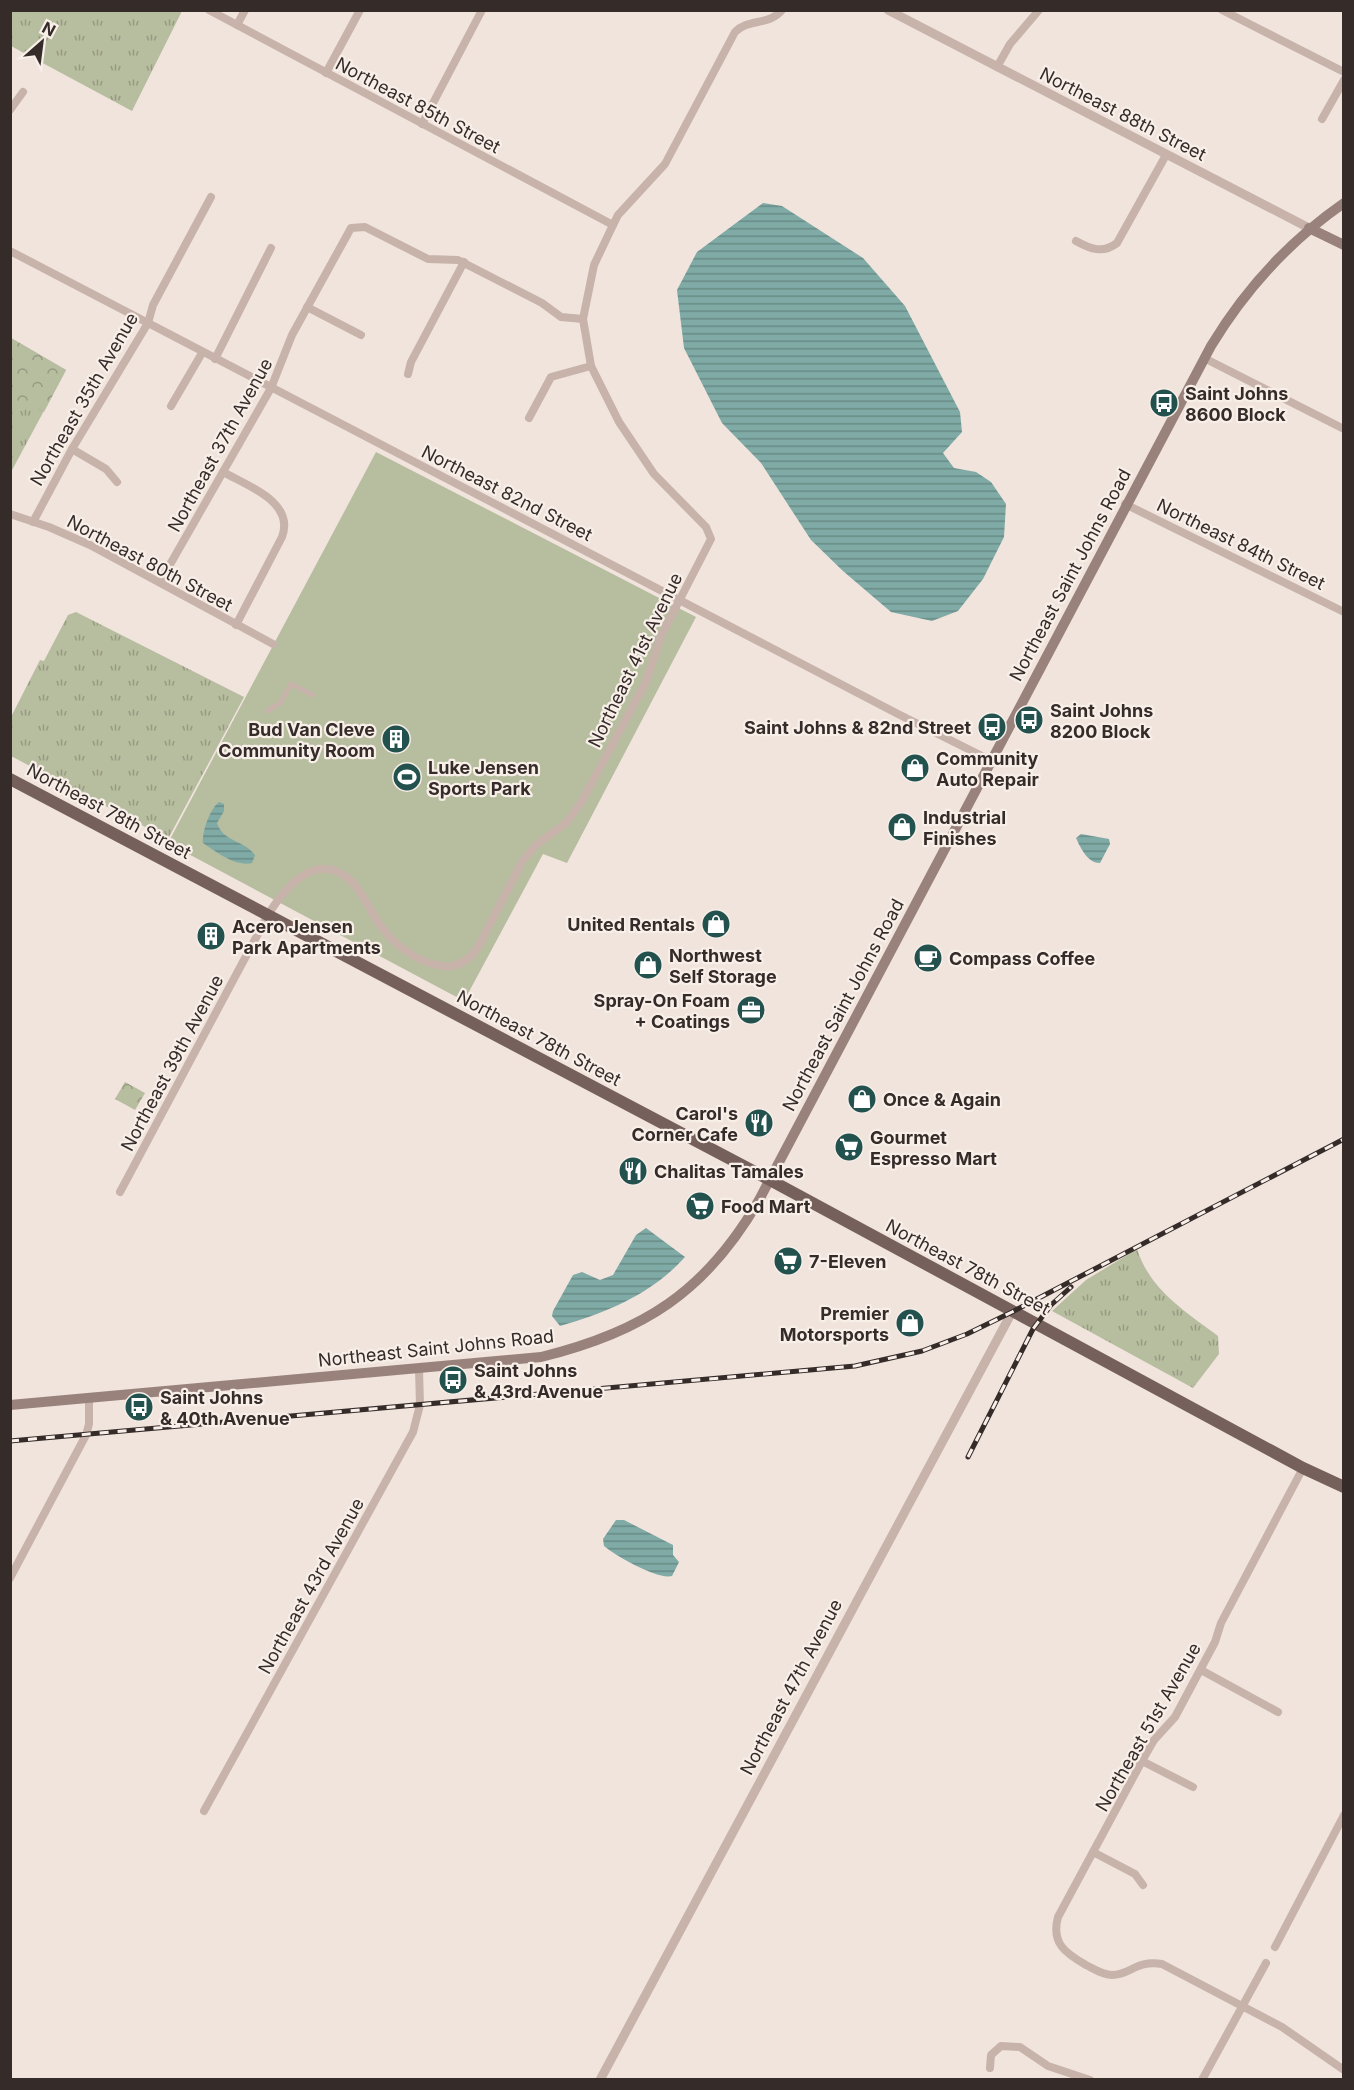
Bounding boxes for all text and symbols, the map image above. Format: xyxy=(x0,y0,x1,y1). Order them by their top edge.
north arrow xyxy=(12,12,72,72)
text: N xyxy=(39,17,59,40)
street label: Northeast 85th Street xyxy=(332,53,504,157)
street label: Northeast 88th Street xyxy=(1036,63,1210,165)
street label: Northeast 35th Avenue xyxy=(26,309,142,489)
street label: Northeast 37th Avenue xyxy=(163,354,277,536)
place label: Saint Johns 8600 Block xyxy=(1185,383,1288,425)
bus stop icon: Saint Johns 8600 Block xyxy=(1148,387,1180,419)
street label: Northeast 82nd Street xyxy=(418,441,596,545)
street label: Northeast Saint Johns Road xyxy=(1005,465,1135,685)
street label: Northeast 84th Street xyxy=(1154,494,1329,594)
street label: Northeast 80th Street xyxy=(64,510,236,616)
street label: Northeast 41st Avenue xyxy=(584,569,686,751)
place label: Saint Johns 8200 Block xyxy=(1050,700,1153,742)
bus stop icon: Saint Johns 8200 Block xyxy=(1013,704,1045,736)
bus stop icon: Saint Johns & 82nd Street xyxy=(976,711,1008,743)
place label: Saint Johns & 82nd Street xyxy=(744,717,971,738)
place label: Bud Van Cleve Community Room xyxy=(218,719,375,761)
building icon: Bud Van Cleve Community Room xyxy=(380,723,412,755)
place label: Community Auto Repair xyxy=(936,748,1039,790)
shop icon: Community Auto Repair xyxy=(899,752,931,784)
place label: Luke Jensen Sports Park xyxy=(428,757,539,799)
street label: Northeast 78th Street xyxy=(23,759,195,863)
sports icon: Luke Jensen Sports Park xyxy=(391,761,423,793)
place label: Industrial Finishes xyxy=(923,807,1006,849)
shop icon: Industrial Finishes xyxy=(886,811,918,843)
street label: Northeast Saint Johns Road xyxy=(778,895,908,1115)
shop icon: United Rentals xyxy=(700,908,732,940)
place label: United Rentals xyxy=(567,914,695,935)
place label: Acero Jensen Park Apartments xyxy=(232,916,381,958)
building icon: Acero Jensen Park Apartments xyxy=(195,920,227,952)
cafe icon: Compass Coffee xyxy=(912,942,944,974)
place label: Northwest Self Storage xyxy=(669,945,777,987)
place label: Compass Coffee xyxy=(949,948,1095,969)
shop icon: Northwest Self Storage xyxy=(632,949,664,981)
street label: Northeast 39th Avenue xyxy=(117,971,227,1155)
street label: Northeast 78th Street xyxy=(453,986,625,1090)
place label: Spray-On Foam + Coatings xyxy=(594,990,730,1032)
office icon: Spray-On Foam + Coatings xyxy=(735,994,767,1026)
shop icon: Once & Again xyxy=(846,1083,878,1115)
place label: Once & Again xyxy=(883,1089,1001,1110)
place label: Carol's Corner Cafe xyxy=(631,1103,738,1145)
restaurant icon: Carol's Corner Cafe xyxy=(743,1107,775,1139)
place label: Gourmet Espresso Mart xyxy=(870,1127,997,1169)
supermarket icon: Gourmet Espresso Mart xyxy=(833,1131,865,1163)
restaurant icon: Chalitas Tamales xyxy=(617,1155,649,1187)
place label: Chalitas Tamales xyxy=(654,1161,804,1182)
supermarket icon: Food Mart xyxy=(684,1190,716,1222)
place label: Food Mart xyxy=(721,1196,811,1217)
street label: Northeast 78th Street xyxy=(882,1215,1054,1319)
supermarket icon: 7-Eleven xyxy=(772,1245,804,1277)
place label: 7-Eleven xyxy=(809,1251,887,1272)
place label: Premier Motorsports xyxy=(780,1303,889,1345)
shop icon: Premier Motorsports xyxy=(894,1307,926,1339)
street label: Northeast Saint Johns Road xyxy=(317,1325,555,1371)
place label: Saint Johns & 43rd Avenue xyxy=(474,1360,603,1402)
bus stop icon: Saint Johns & 43rd Avenue xyxy=(437,1364,469,1396)
place label: Saint Johns & 40th Avenue xyxy=(160,1387,290,1429)
bus stop icon: Saint Johns & 40th Avenue xyxy=(123,1391,155,1423)
street label: Northeast 43rd Avenue xyxy=(254,1494,368,1678)
street label: Northeast 47th Avenue xyxy=(736,1596,846,1778)
street label: Northeast 51st Avenue xyxy=(1091,1639,1205,1815)

